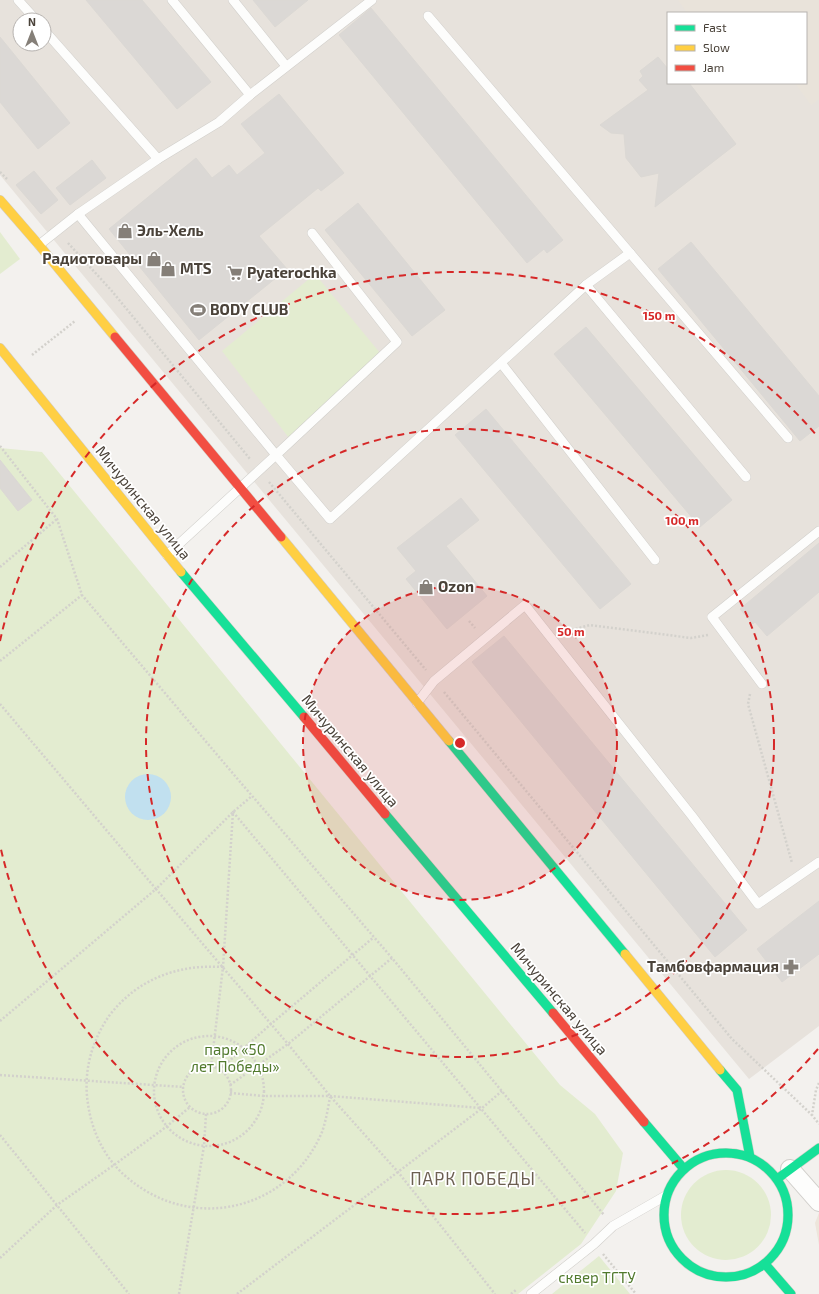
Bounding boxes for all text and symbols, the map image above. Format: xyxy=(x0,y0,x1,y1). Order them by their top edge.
north arrow xyxy=(12,12,52,52)
legend xyxy=(667,12,807,84)
text: N xyxy=(28,15,36,28)
text: Fast xyxy=(703,20,727,34)
text: Slow xyxy=(703,40,730,54)
text: Jam xyxy=(703,60,724,74)
place label: Эль-Хель xyxy=(137,221,204,239)
shop icon: Эль-Хель xyxy=(116,222,134,240)
place label: Радиотовары xyxy=(42,249,142,267)
shop icon: Радиотовары xyxy=(145,250,163,268)
place label: MTS xyxy=(180,259,212,277)
shop icon: MTS xyxy=(159,260,177,278)
place label: Pyaterochka xyxy=(247,263,337,282)
supermarket icon: Pyaterochka xyxy=(226,264,244,282)
place label: BODY CLUB xyxy=(210,300,288,318)
sports icon: BODY CLUB xyxy=(189,301,207,319)
text: 150 m xyxy=(643,308,675,322)
street label: Мичуринская улица xyxy=(92,442,195,564)
text: 100 m xyxy=(665,513,699,527)
place label: Ozon xyxy=(438,577,474,595)
shop icon: Ozon xyxy=(417,578,435,596)
text: 50 m xyxy=(557,624,585,638)
street label: Мичуринская улица xyxy=(298,690,403,811)
centre of rings xyxy=(453,736,467,750)
street label: Мичуринская улица xyxy=(507,938,612,1059)
place label: Тамбовфармация xyxy=(647,957,779,975)
pharmacy icon: Тамбовфармация xyxy=(782,958,800,976)
park label: парк «50 лет Победы» xyxy=(190,1040,280,1075)
district label: ПАРК ПОБЕДЫ xyxy=(410,1168,536,1188)
park label: сквер ТГТУ xyxy=(558,1268,636,1286)

